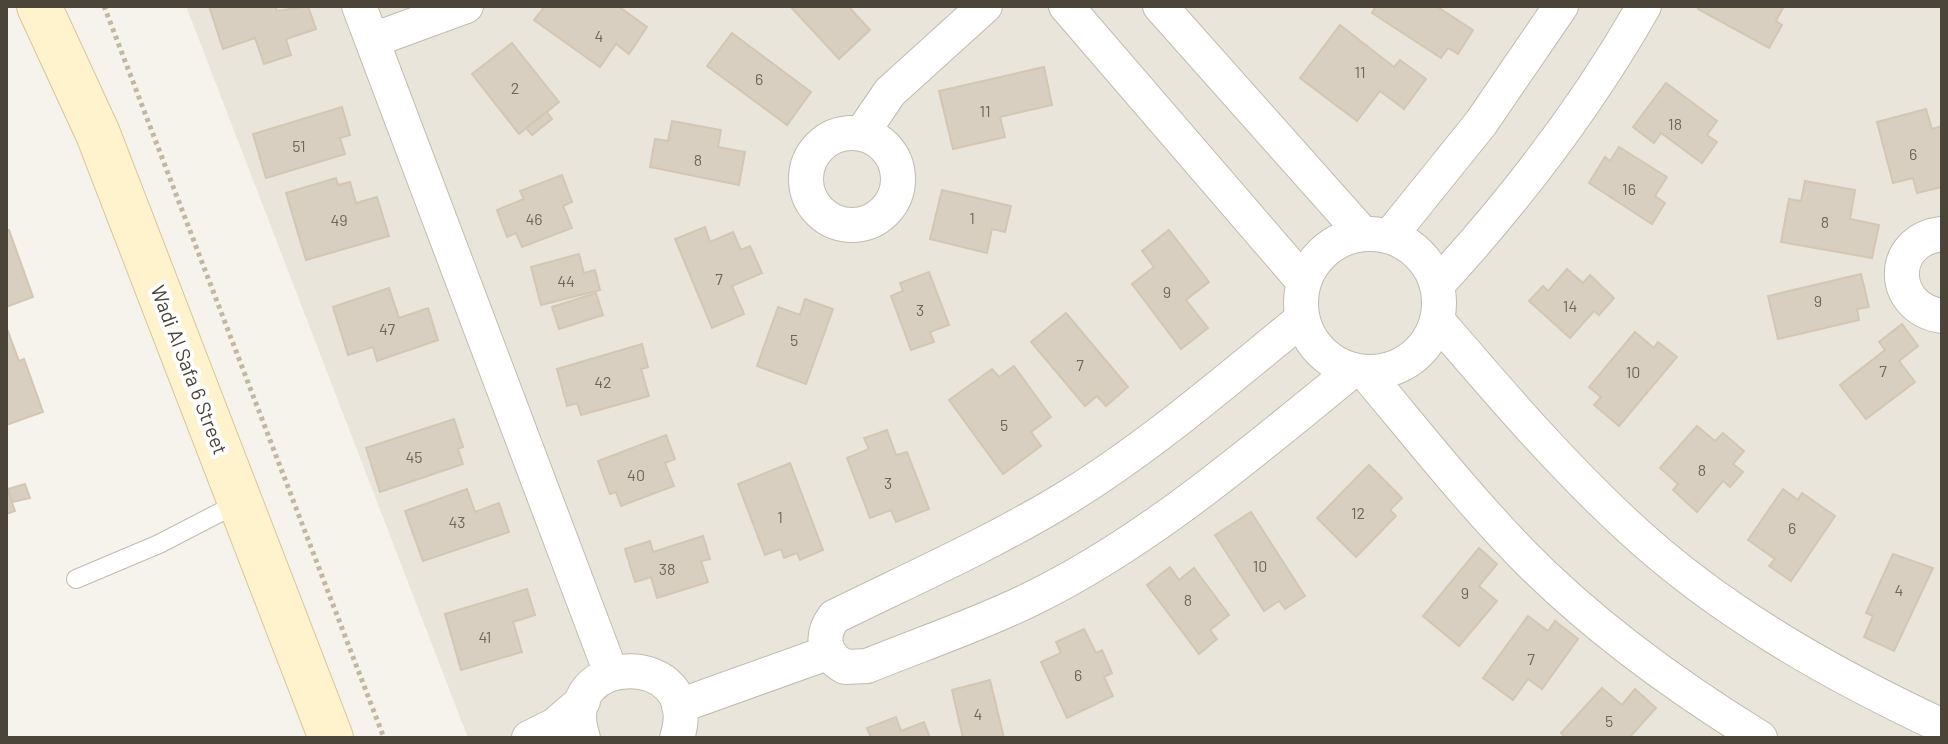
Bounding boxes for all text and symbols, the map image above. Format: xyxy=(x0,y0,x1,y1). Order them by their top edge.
house number: 4 xyxy=(595,26,603,45)
house number: 11 xyxy=(1354,62,1366,81)
house number: 6 xyxy=(755,69,763,88)
house number: 2 xyxy=(511,78,519,97)
house number: 11 xyxy=(979,101,991,120)
house number: 18 xyxy=(1668,114,1682,133)
house number: 51 xyxy=(292,136,306,155)
house number: 6 xyxy=(1909,144,1917,163)
house number: 8 xyxy=(694,150,702,169)
house number: 16 xyxy=(1622,179,1636,198)
house number: 1 xyxy=(969,208,975,227)
house number: 46 xyxy=(525,209,543,228)
house number: 49 xyxy=(330,210,348,229)
house number: 8 xyxy=(1821,212,1829,231)
house number: 7 xyxy=(715,269,723,288)
house number: 44 xyxy=(557,271,575,290)
street label: Wadi Al Safa 6 Street xyxy=(147,282,233,458)
house number: 9 xyxy=(1163,282,1171,301)
house number: 9 xyxy=(1814,291,1822,310)
house number: 14 xyxy=(1563,296,1577,315)
house number: 3 xyxy=(916,300,924,319)
house number: 47 xyxy=(379,319,395,338)
house number: 5 xyxy=(790,330,798,349)
house number: 7 xyxy=(1076,355,1084,374)
house number: 7 xyxy=(1879,361,1887,380)
house number: 10 xyxy=(1626,362,1640,381)
house number: 42 xyxy=(594,372,612,391)
house number: 5 xyxy=(1000,415,1008,434)
house number: 45 xyxy=(405,447,423,466)
house number: 8 xyxy=(1698,460,1706,479)
house number: 40 xyxy=(627,465,645,484)
house number: 3 xyxy=(884,473,892,492)
house number: 12 xyxy=(1351,503,1365,522)
house number: 1 xyxy=(777,507,783,526)
house number: 43 xyxy=(448,512,466,531)
house number: 6 xyxy=(1788,518,1796,537)
house number: 10 xyxy=(1253,556,1267,575)
house number: 38 xyxy=(659,559,675,578)
house number: 4 xyxy=(1895,580,1903,599)
house number: 9 xyxy=(1461,583,1469,602)
house number: 8 xyxy=(1184,590,1192,609)
house number: 41 xyxy=(479,627,491,646)
house number: 7 xyxy=(1527,649,1535,668)
house number: 6 xyxy=(1074,665,1082,684)
house number: 4 xyxy=(974,704,982,723)
house number: 5 xyxy=(1605,711,1613,730)

